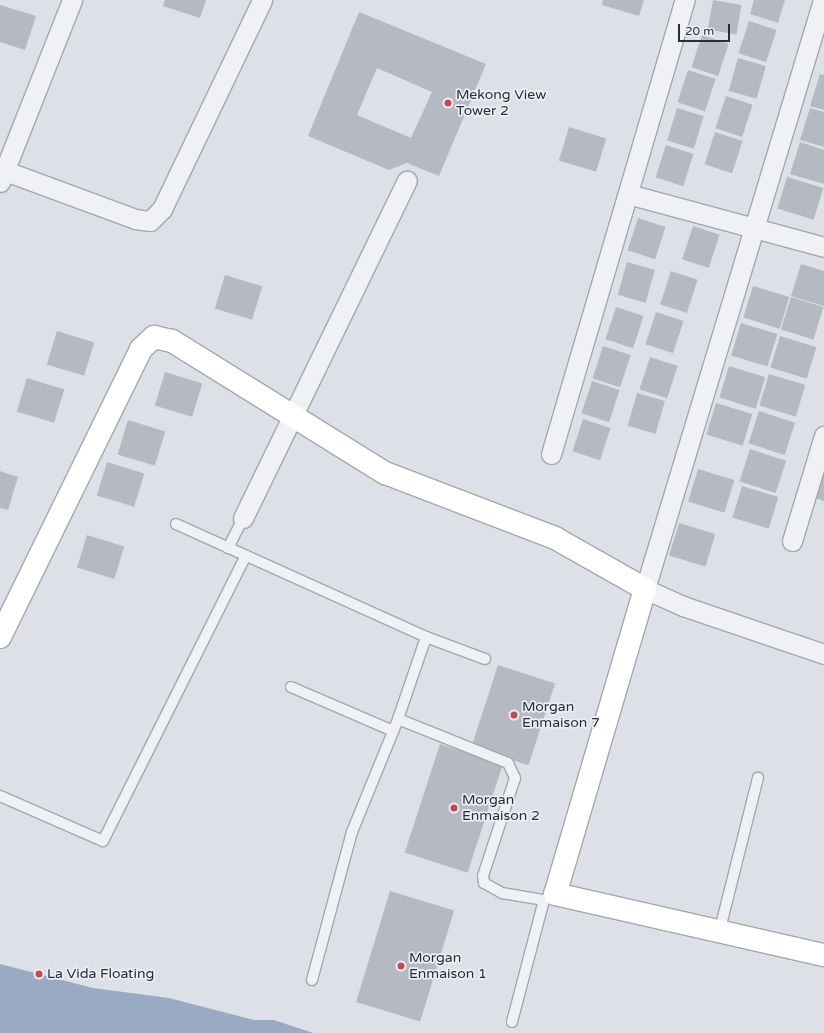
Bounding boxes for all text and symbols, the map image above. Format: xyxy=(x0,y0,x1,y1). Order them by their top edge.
scale bar xyxy=(680,16,732,42)
text: 20 m xyxy=(685,24,714,38)
place label: Mekong View Tower 2 xyxy=(456,87,546,120)
marker: Mekong View Tower 2 xyxy=(443,98,453,108)
place label: Morgan Enmaison 7 xyxy=(522,699,600,732)
marker: Morgan Enmaison 7 xyxy=(509,710,519,720)
place label: Morgan Enmaison 2 xyxy=(462,792,540,824)
marker: Morgan Enmaison 2 xyxy=(449,803,459,813)
place label: Morgan Enmaison 1 xyxy=(409,950,487,982)
marker: Morgan Enmaison 1 xyxy=(396,961,406,971)
place label: La Vida Floating xyxy=(47,966,154,982)
marker: La Vida Floating xyxy=(34,969,44,979)

